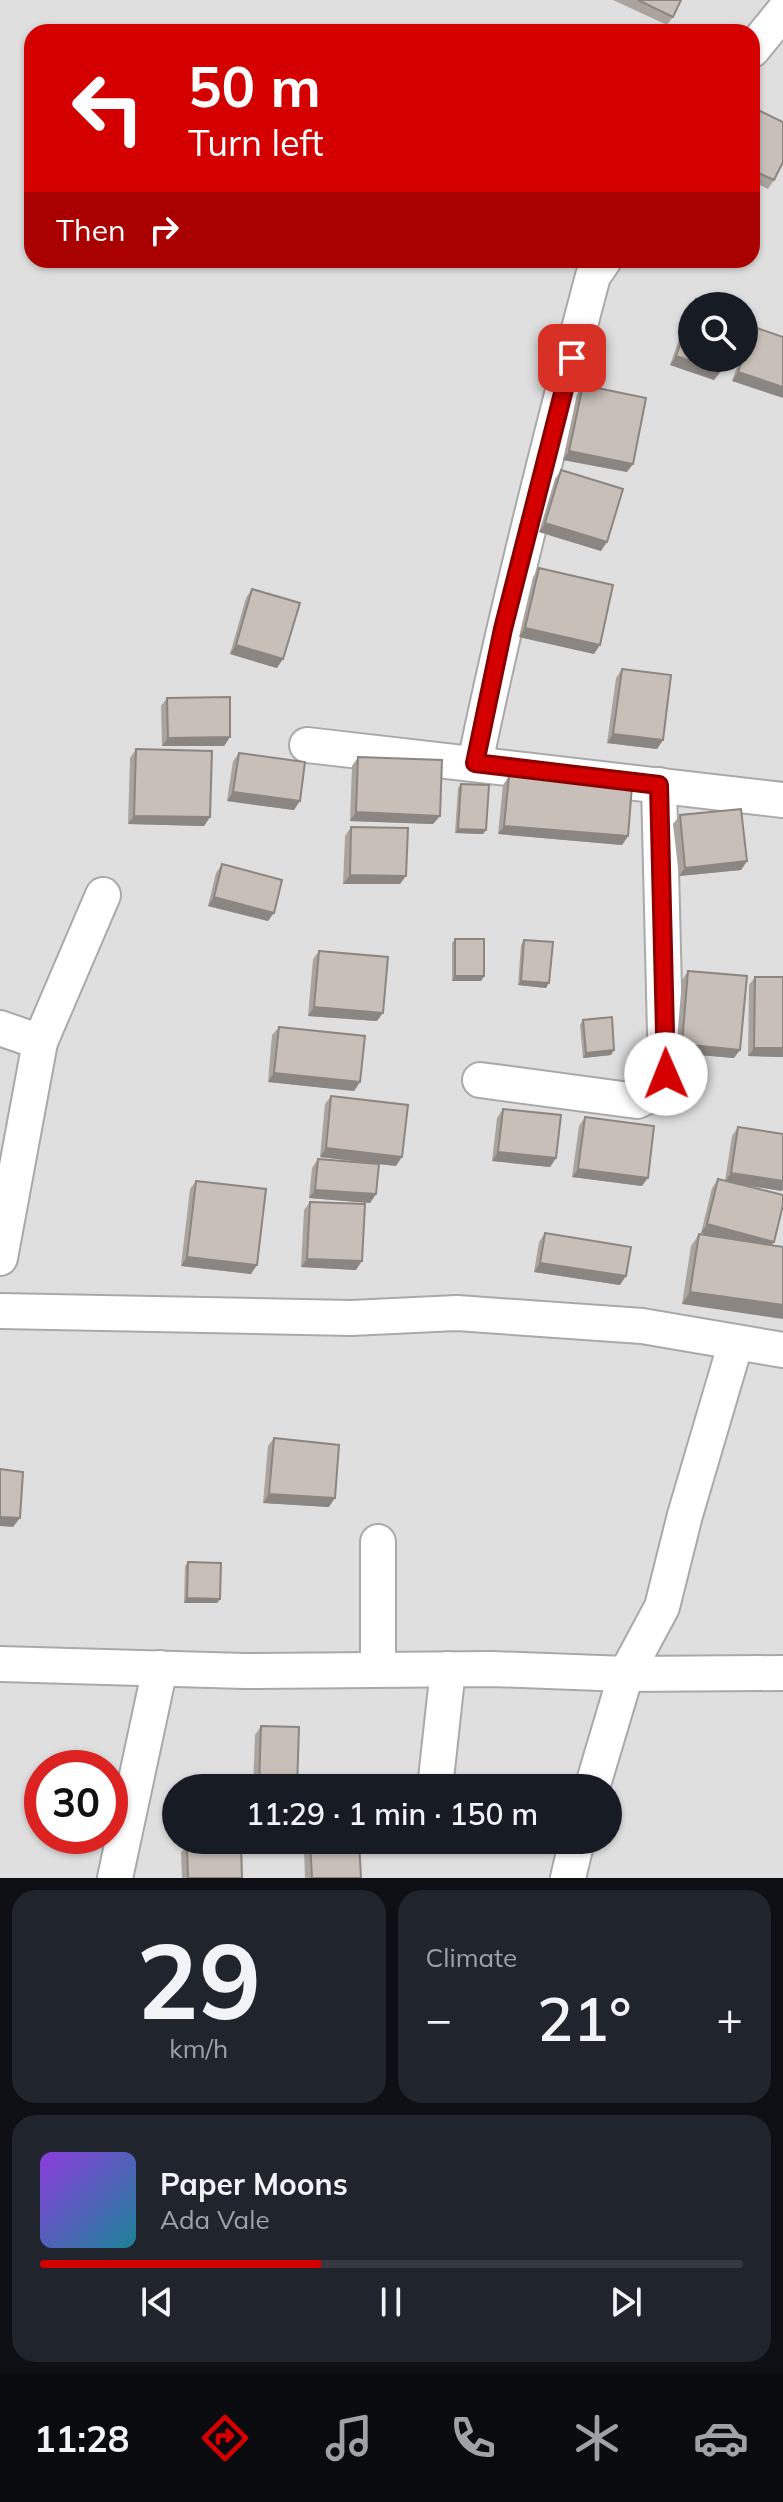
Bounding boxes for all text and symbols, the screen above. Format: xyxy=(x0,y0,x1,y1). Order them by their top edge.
text: 50 m xyxy=(188,51,321,121)
icon: left xyxy=(56,56,160,160)
text: Turn left xyxy=(188,120,324,165)
icon: right xyxy=(142,208,186,252)
text: Then xyxy=(56,211,126,249)
map controls xyxy=(678,292,758,372)
button: search xyxy=(678,292,758,372)
pin xyxy=(538,324,606,392)
icon: arrive xyxy=(550,336,594,380)
position arrow xyxy=(624,1032,708,1116)
speed limit sign: 30 xyxy=(24,1750,128,1854)
text: 11:29 · 1 min · 150 m xyxy=(246,1795,538,1833)
text: 29 xyxy=(136,1914,261,2045)
text: Climate xyxy=(426,1941,517,1974)
text: 21° xyxy=(537,1981,632,2056)
text: − xyxy=(426,1991,452,2046)
text: + xyxy=(717,1991,743,2046)
text: km/h xyxy=(169,2032,228,2065)
text: Paper Moons xyxy=(160,2165,348,2203)
text: Ada Vale xyxy=(160,2203,270,2236)
icon: previous xyxy=(135,2280,179,2324)
icon: pause xyxy=(369,2280,413,2324)
icon: next xyxy=(604,2280,648,2324)
icon: directions xyxy=(197,2410,253,2466)
icon: music xyxy=(321,2410,377,2466)
icon: phone xyxy=(445,2410,501,2466)
icon: climate xyxy=(569,2410,625,2466)
icon: car xyxy=(693,2410,749,2466)
text: 11:28 xyxy=(34,2416,129,2461)

